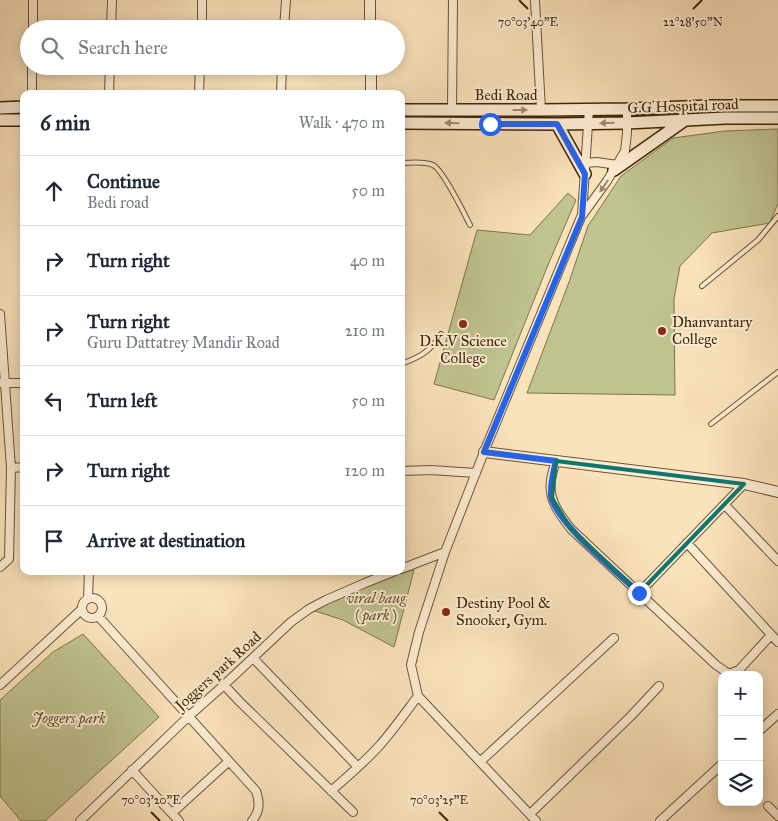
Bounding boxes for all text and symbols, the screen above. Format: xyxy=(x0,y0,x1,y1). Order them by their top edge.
text: 70°03'40"E xyxy=(498,15,559,29)
text: 22°28'50"N xyxy=(663,15,723,29)
search box xyxy=(20,20,405,75)
icon: search xyxy=(38,34,66,62)
text: Search here xyxy=(78,36,168,59)
street label: Bedi Road xyxy=(474,86,538,104)
street label: G.G Hospital road xyxy=(627,95,739,117)
one-way arrow xyxy=(512,106,528,114)
text: 6 min xyxy=(40,110,90,136)
text: Walk · 470 m xyxy=(299,113,385,132)
route start xyxy=(479,113,502,136)
one-way arrow xyxy=(444,119,460,127)
one-way arrow xyxy=(599,120,615,128)
text: Continue xyxy=(87,170,160,193)
icon: ahead xyxy=(40,177,68,205)
one-way arrow xyxy=(599,180,609,193)
text: 50 m xyxy=(351,181,385,200)
text: Bedi road xyxy=(87,193,149,212)
icon: right xyxy=(40,247,68,275)
text: Turn right xyxy=(87,249,170,272)
text: 40 m xyxy=(350,251,385,270)
text: Turn right xyxy=(87,310,170,333)
place label: Dhanvantary College xyxy=(672,313,753,348)
icon: right xyxy=(40,317,68,345)
marker: D.K.V Science College xyxy=(457,318,469,330)
text: 210 m xyxy=(345,321,385,340)
marker: Dhanvantary College xyxy=(656,325,668,337)
place label: D.K.V Science College xyxy=(419,332,507,367)
text: Guru Dattatrey Mandir Road xyxy=(87,333,280,352)
icon: left xyxy=(40,387,68,415)
text: Turn left xyxy=(87,389,157,412)
text: 50 m xyxy=(351,391,385,410)
icon: right xyxy=(40,457,68,485)
text: Turn right xyxy=(87,459,170,482)
text: 120 m xyxy=(345,461,385,480)
icon: arrive xyxy=(40,527,68,555)
text: Arrive at destination xyxy=(87,529,245,552)
route end xyxy=(628,582,651,605)
park label: viral baug ( park ) xyxy=(346,589,407,625)
place label: Destiny Pool & Snooker, Gym. xyxy=(456,594,551,629)
marker: Destiny Pool & Snooker, Gym. xyxy=(440,606,452,618)
street label: Joggers park Road xyxy=(170,627,266,716)
map controls xyxy=(718,671,763,806)
button: + xyxy=(718,671,763,716)
park label: Joggers park xyxy=(31,709,106,728)
button: − xyxy=(718,716,763,761)
button: layers xyxy=(718,761,763,806)
text: 70°03'20"E xyxy=(121,793,181,807)
text: 70°03'25"E xyxy=(410,793,468,807)

